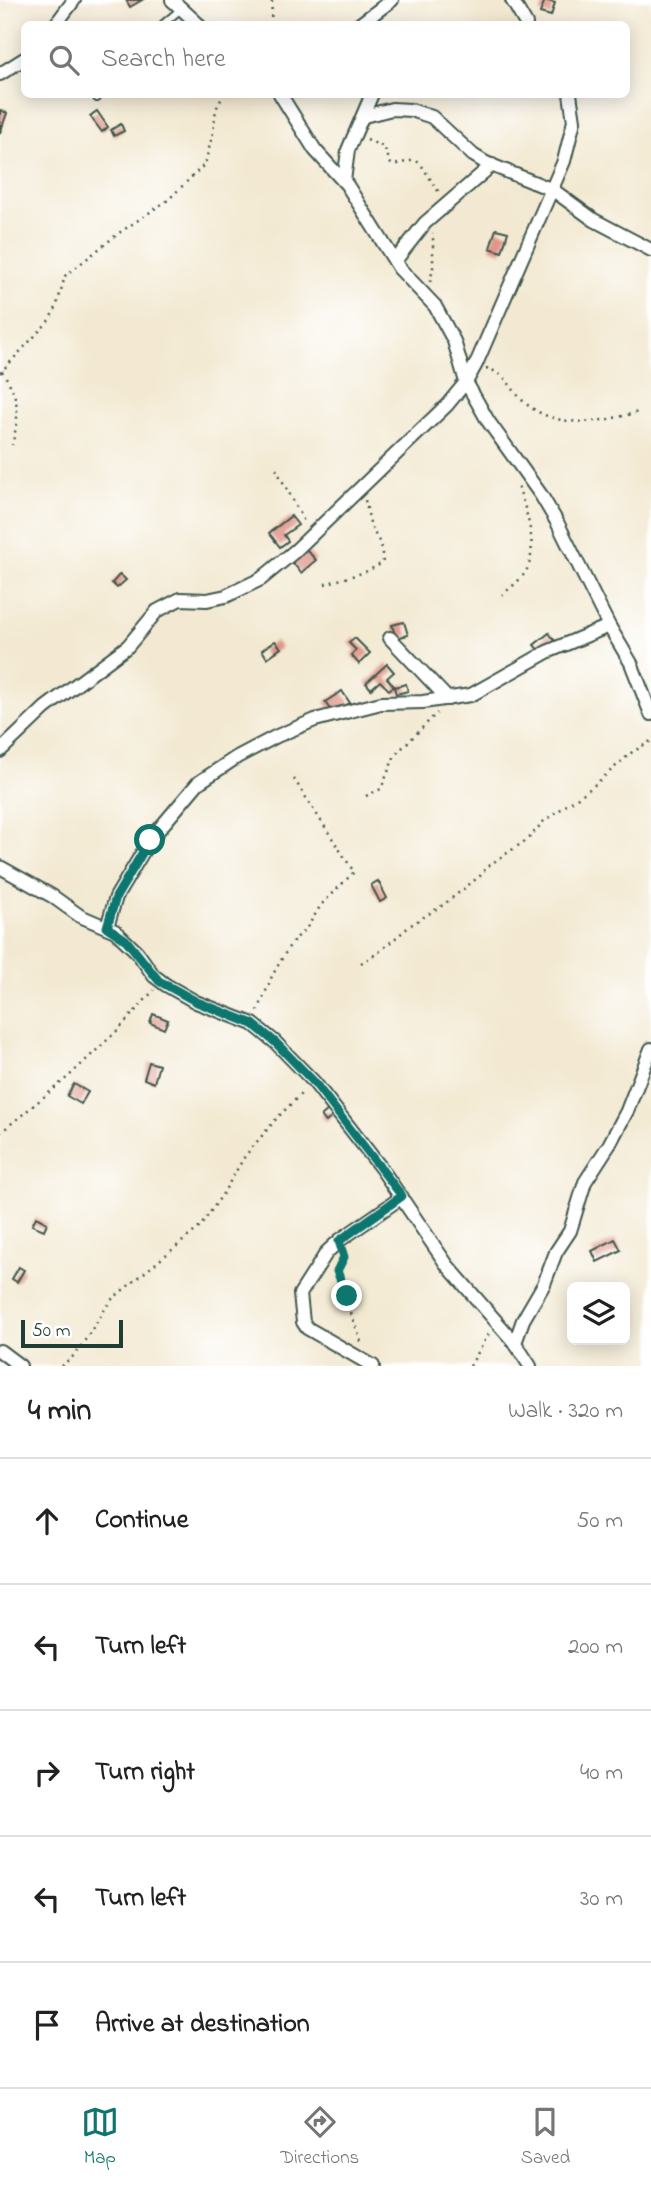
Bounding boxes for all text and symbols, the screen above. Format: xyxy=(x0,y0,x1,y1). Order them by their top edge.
search box xyxy=(21,21,630,98)
icon: search xyxy=(45,41,83,79)
text: Search here xyxy=(101,41,226,79)
route start xyxy=(134,824,165,855)
route end xyxy=(331,1280,362,1311)
map controls xyxy=(567,1282,630,1345)
button: layers xyxy=(567,1282,630,1345)
scale bar xyxy=(21,1317,122,1349)
text: 50 m xyxy=(32,1318,71,1345)
text: 4 min xyxy=(28,1390,91,1434)
text: Walk · 320 m xyxy=(508,1395,623,1428)
icon: ahead xyxy=(28,1502,66,1540)
text: Continue xyxy=(95,1502,188,1540)
text: 50 m xyxy=(576,1505,623,1538)
icon: left xyxy=(28,1628,66,1666)
text: Turn left xyxy=(95,1628,186,1666)
text: 200 m xyxy=(568,1631,623,1664)
icon: right xyxy=(28,1754,66,1792)
text: Turn right xyxy=(95,1754,195,1792)
text: 40 m xyxy=(580,1757,623,1790)
icon: left xyxy=(28,1880,66,1918)
text: Turn left xyxy=(95,1880,186,1918)
text: 30 m xyxy=(580,1883,623,1916)
icon: arrive xyxy=(28,2006,66,2044)
text: Arrive at destination xyxy=(95,2006,310,2044)
tab: Map xyxy=(81,2103,119,2172)
tab: Directions xyxy=(280,2103,359,2172)
tab: Saved xyxy=(521,2103,570,2172)

